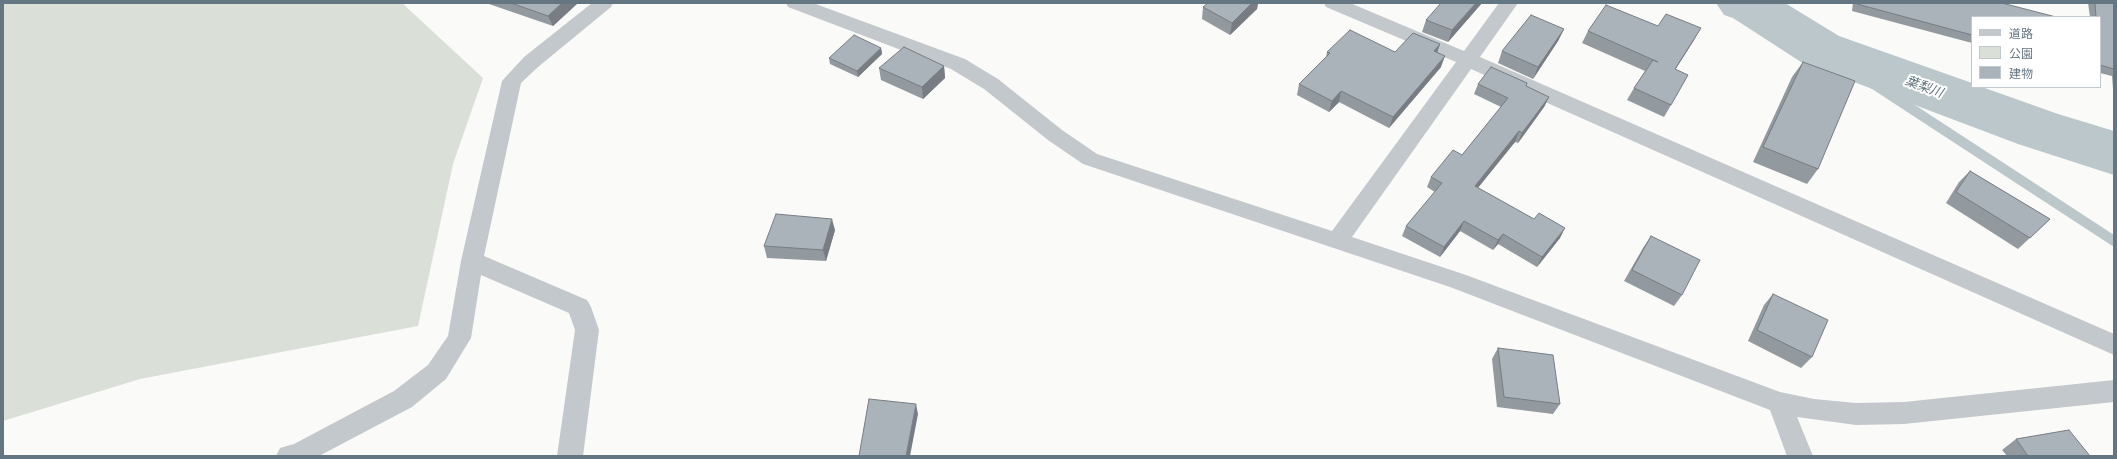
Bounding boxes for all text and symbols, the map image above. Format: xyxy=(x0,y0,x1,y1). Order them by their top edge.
legend xyxy=(1971,16,2101,88)
text: 道路 xyxy=(2009,27,2033,41)
text: 公園 xyxy=(2009,47,2033,61)
text: 建物 xyxy=(2009,67,2033,81)
water label: 葉梨川 xyxy=(1903,73,1945,101)

